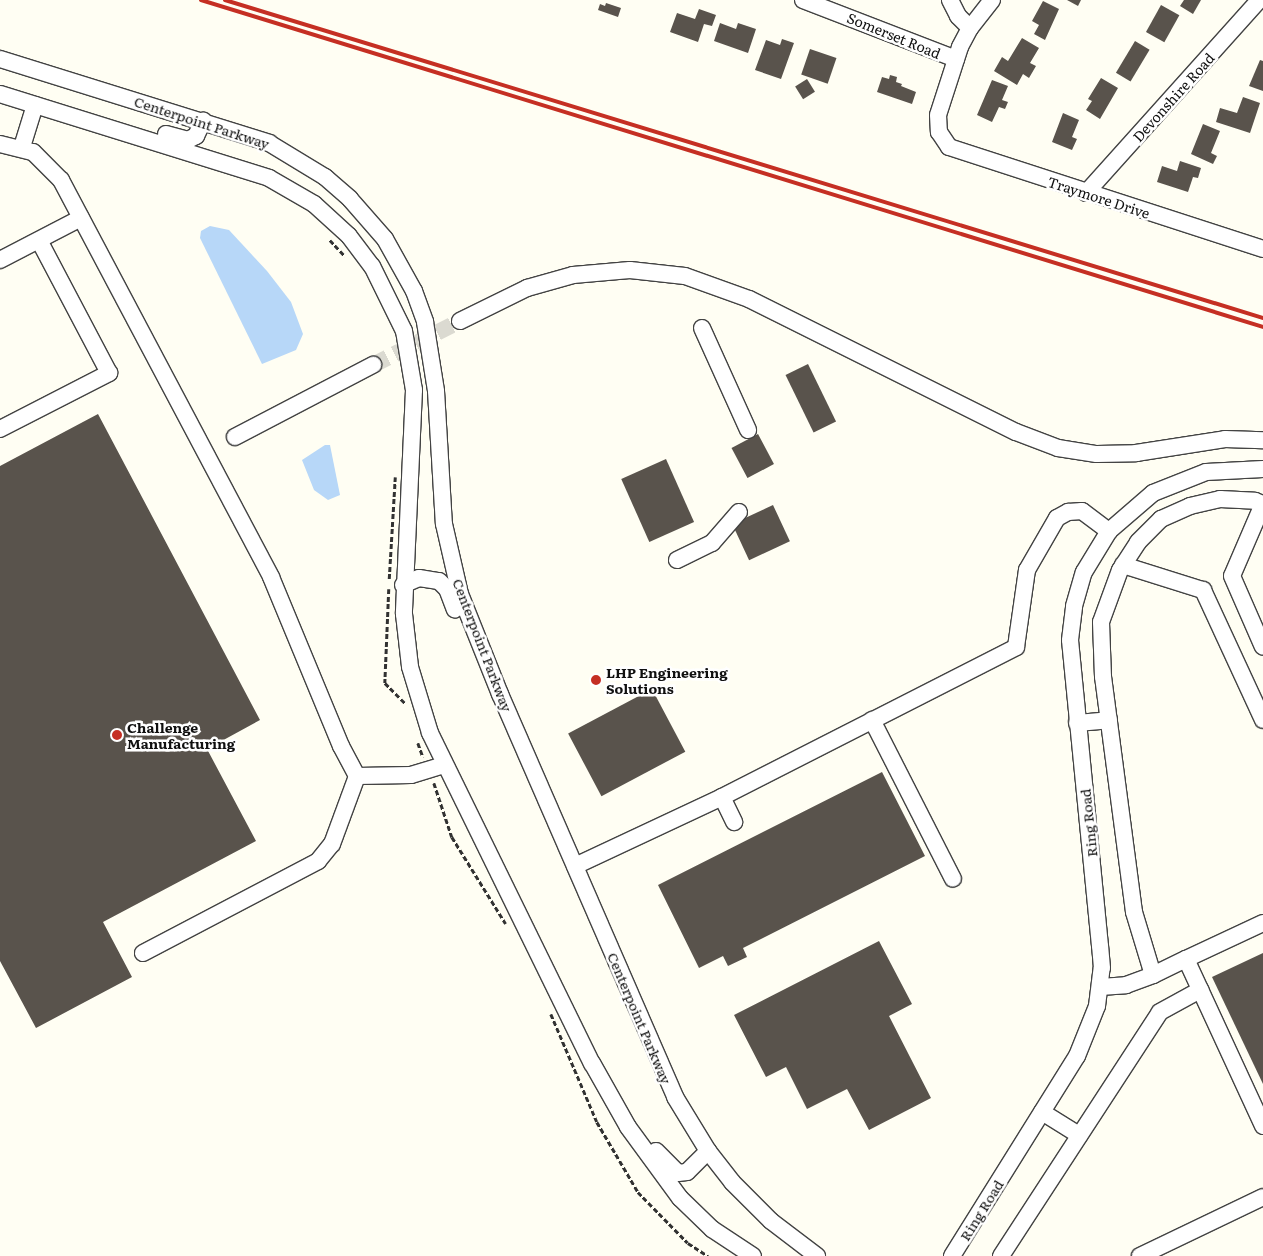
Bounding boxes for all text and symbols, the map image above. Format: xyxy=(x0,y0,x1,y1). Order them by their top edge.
street label: Somerset Road xyxy=(845,9,943,61)
street label: Devonshire Road xyxy=(1129,49,1217,145)
street label: Centerpoint Parkway xyxy=(132,92,272,152)
street label: Traymore Drive xyxy=(1046,173,1152,221)
street label: Centerpoint Parkway xyxy=(450,576,516,714)
place label: LHP Engineering Solutions xyxy=(606,664,728,696)
marker: LHP Engineering Solutions xyxy=(590,674,602,686)
place label: Challenge Manufacturing xyxy=(127,719,235,752)
marker: Challenge Manufacturing xyxy=(111,729,123,741)
street label: Ring Road xyxy=(1076,788,1100,858)
street label: Centerpoint Parkway xyxy=(605,950,675,1086)
street label: Ring Road xyxy=(956,1176,1006,1244)

